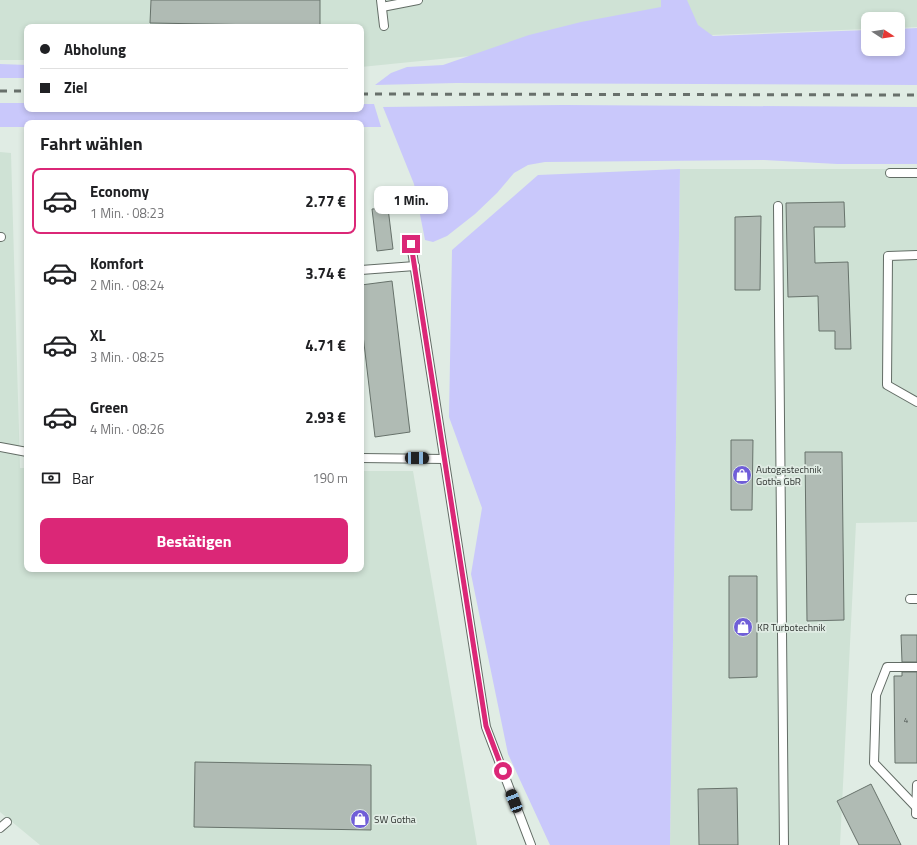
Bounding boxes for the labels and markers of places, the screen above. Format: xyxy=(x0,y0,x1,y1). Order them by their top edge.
place label: Autogastechnik Gotha GbR xyxy=(756,462,822,489)
shop icon: Autogastechnik Gotha GbR xyxy=(731,464,753,486)
shop icon: KR Turbotechnik xyxy=(732,616,754,638)
place label: KR Turbotechnik xyxy=(757,620,826,635)
shop icon: SW Gotha xyxy=(349,808,371,830)
place label: SW Gotha xyxy=(374,812,416,827)

